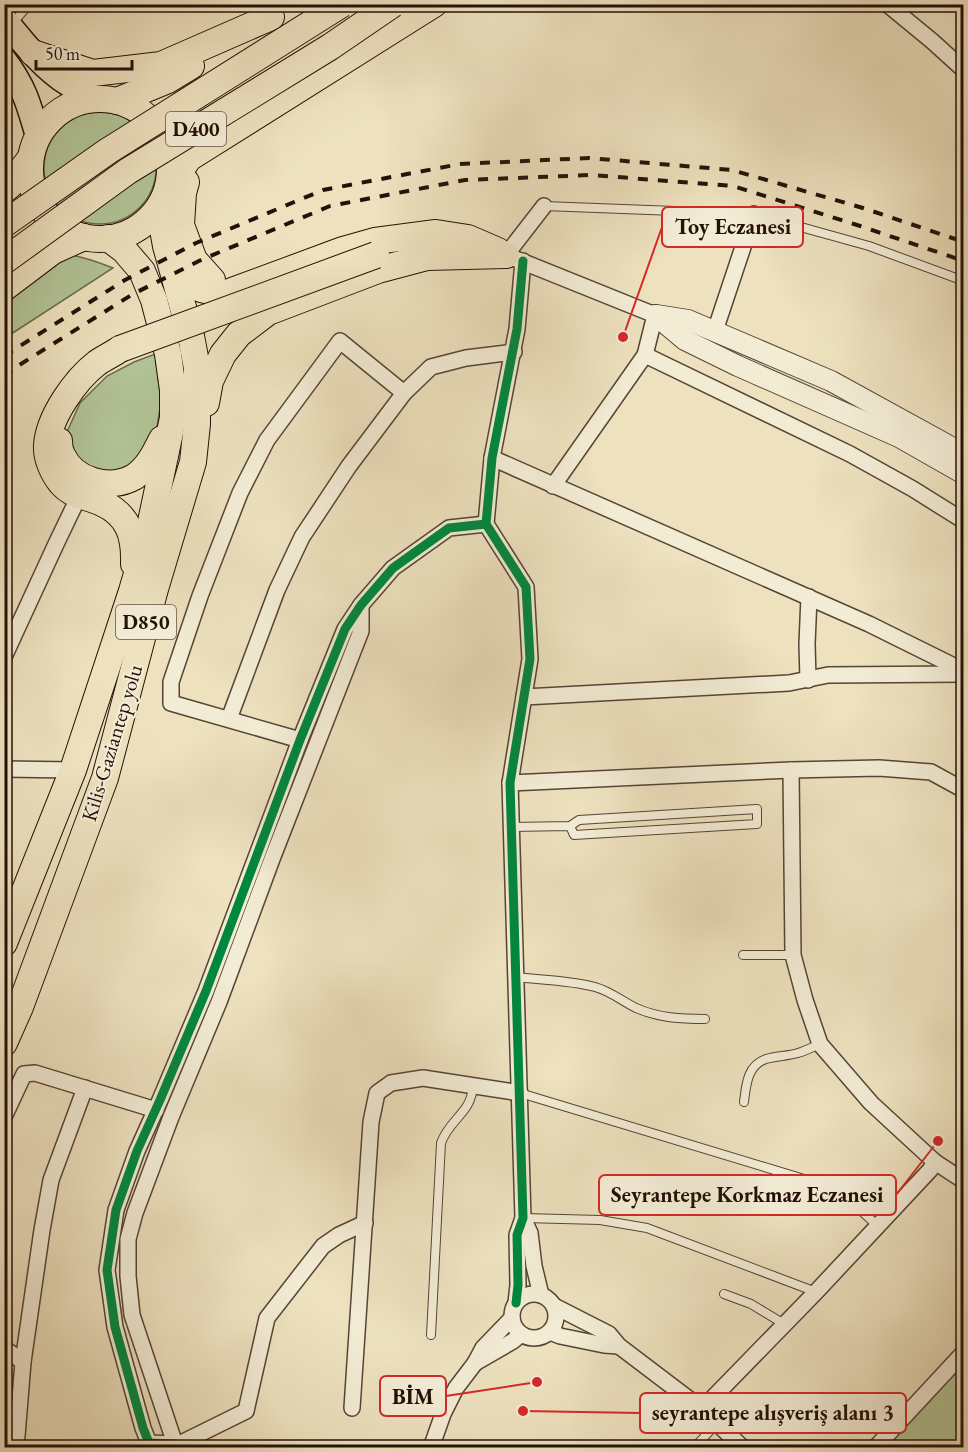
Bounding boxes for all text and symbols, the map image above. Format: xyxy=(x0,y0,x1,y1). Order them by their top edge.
scale bar xyxy=(36,33,132,71)
text: 50 m xyxy=(45,42,80,65)
road number: D400 xyxy=(166,112,226,146)
callout: Toy Eczanesi xyxy=(662,207,803,247)
text: Toy Eczanesi xyxy=(675,212,792,241)
road number: D850 xyxy=(116,605,176,639)
street label: Kilis-Gaziantep yolu xyxy=(75,661,148,825)
callout: Seyrantepe Korkmaz Eczanesi xyxy=(599,1175,896,1215)
text: Seyrantepe Korkmaz Eczanesi xyxy=(611,1180,884,1209)
callout: BİM xyxy=(380,1376,446,1416)
text: BİM xyxy=(392,1382,434,1411)
callout: seyrantepe alışveriş alanı 3 xyxy=(640,1393,906,1433)
text: seyrantepe alışveriş alanı 3 xyxy=(652,1398,894,1427)

